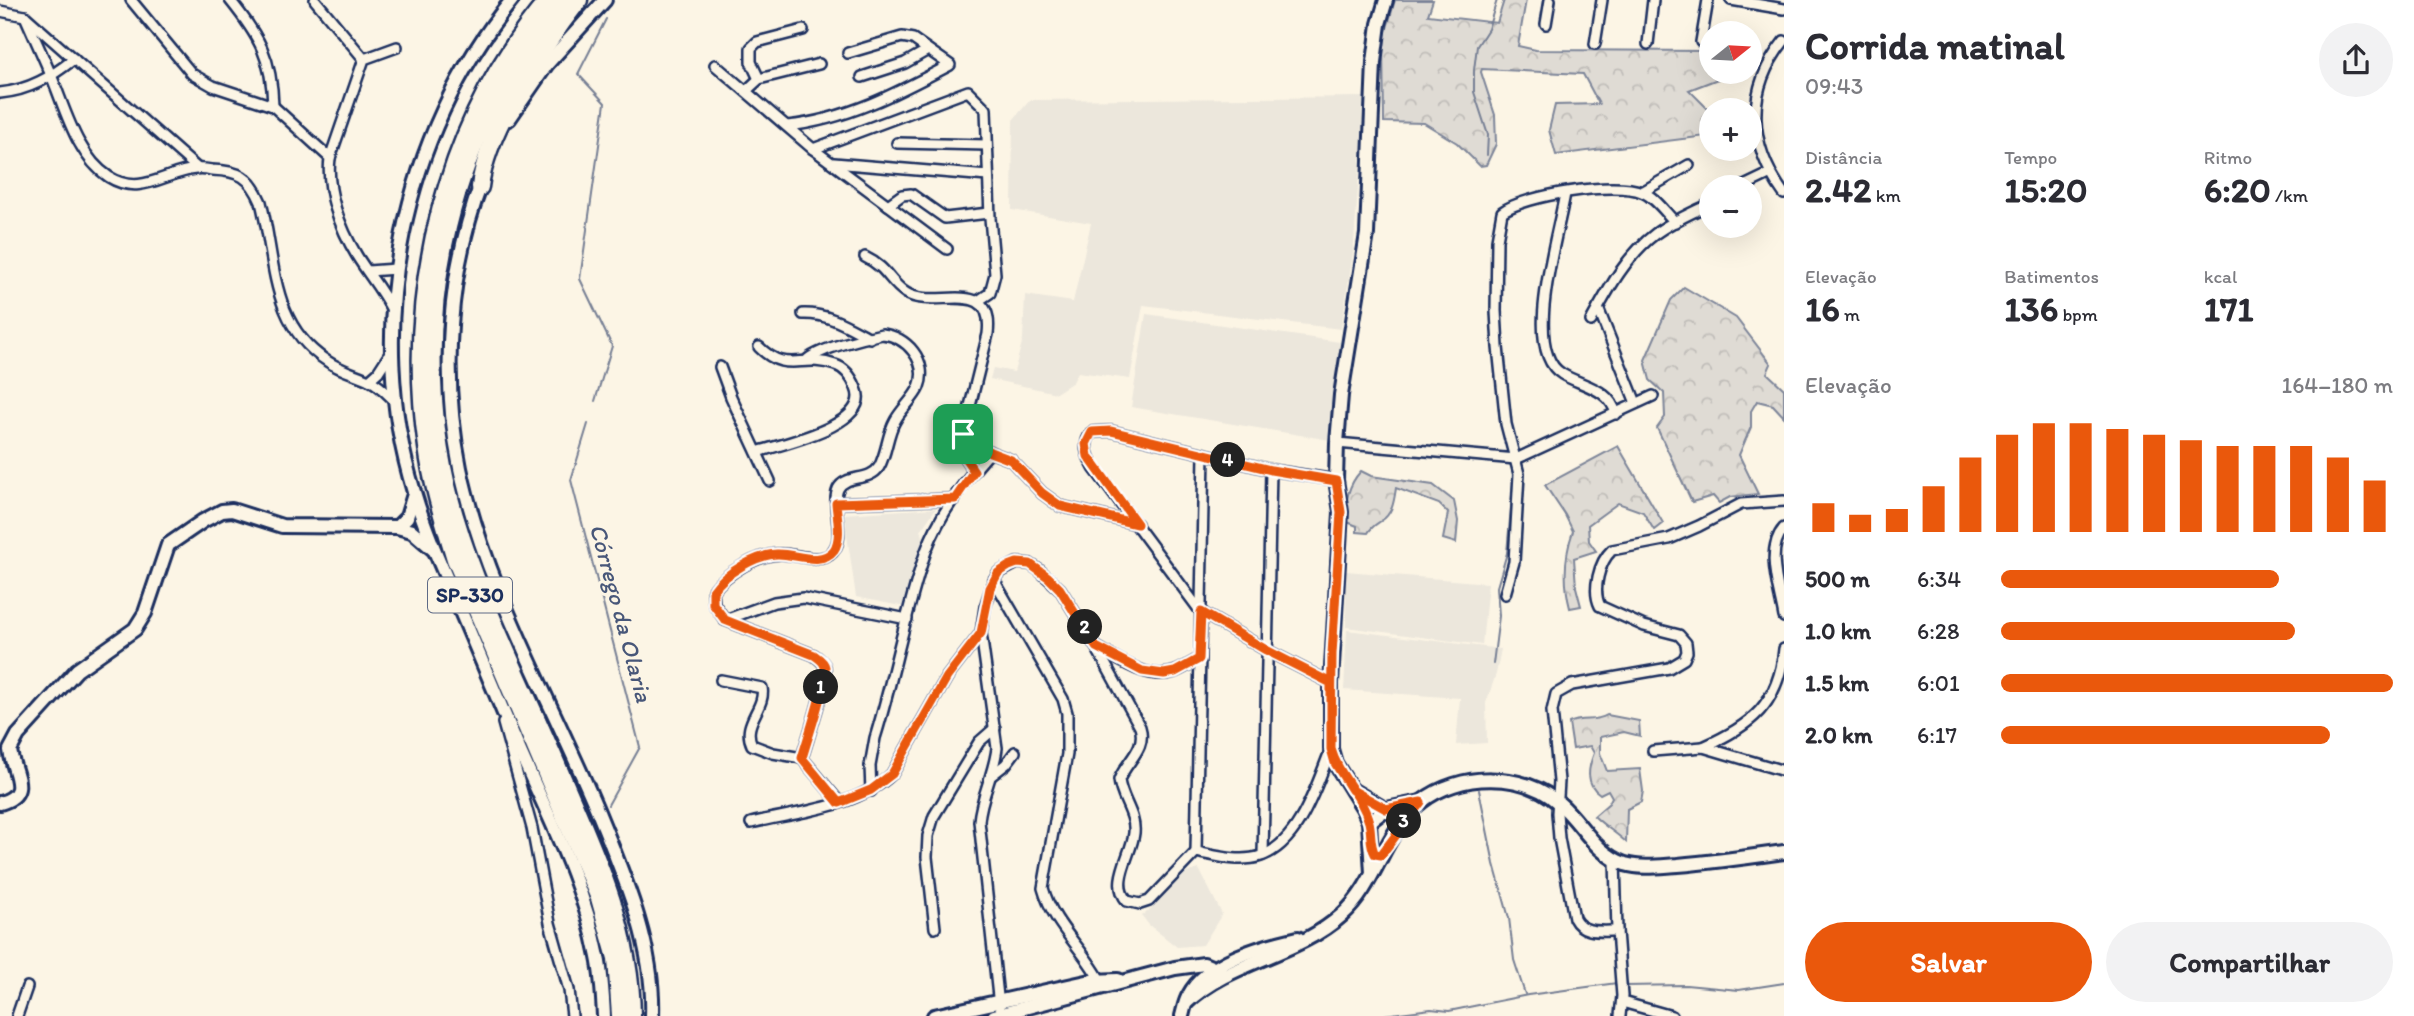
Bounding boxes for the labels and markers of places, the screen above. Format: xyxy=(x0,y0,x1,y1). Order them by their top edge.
pin xyxy=(933,404,993,464)
pin: 4 xyxy=(1210,442,1246,477)
pin: 2 xyxy=(1068,610,1102,644)
pin: 1 xyxy=(804,670,838,704)
pin: 3 xyxy=(1386,804,1422,838)

